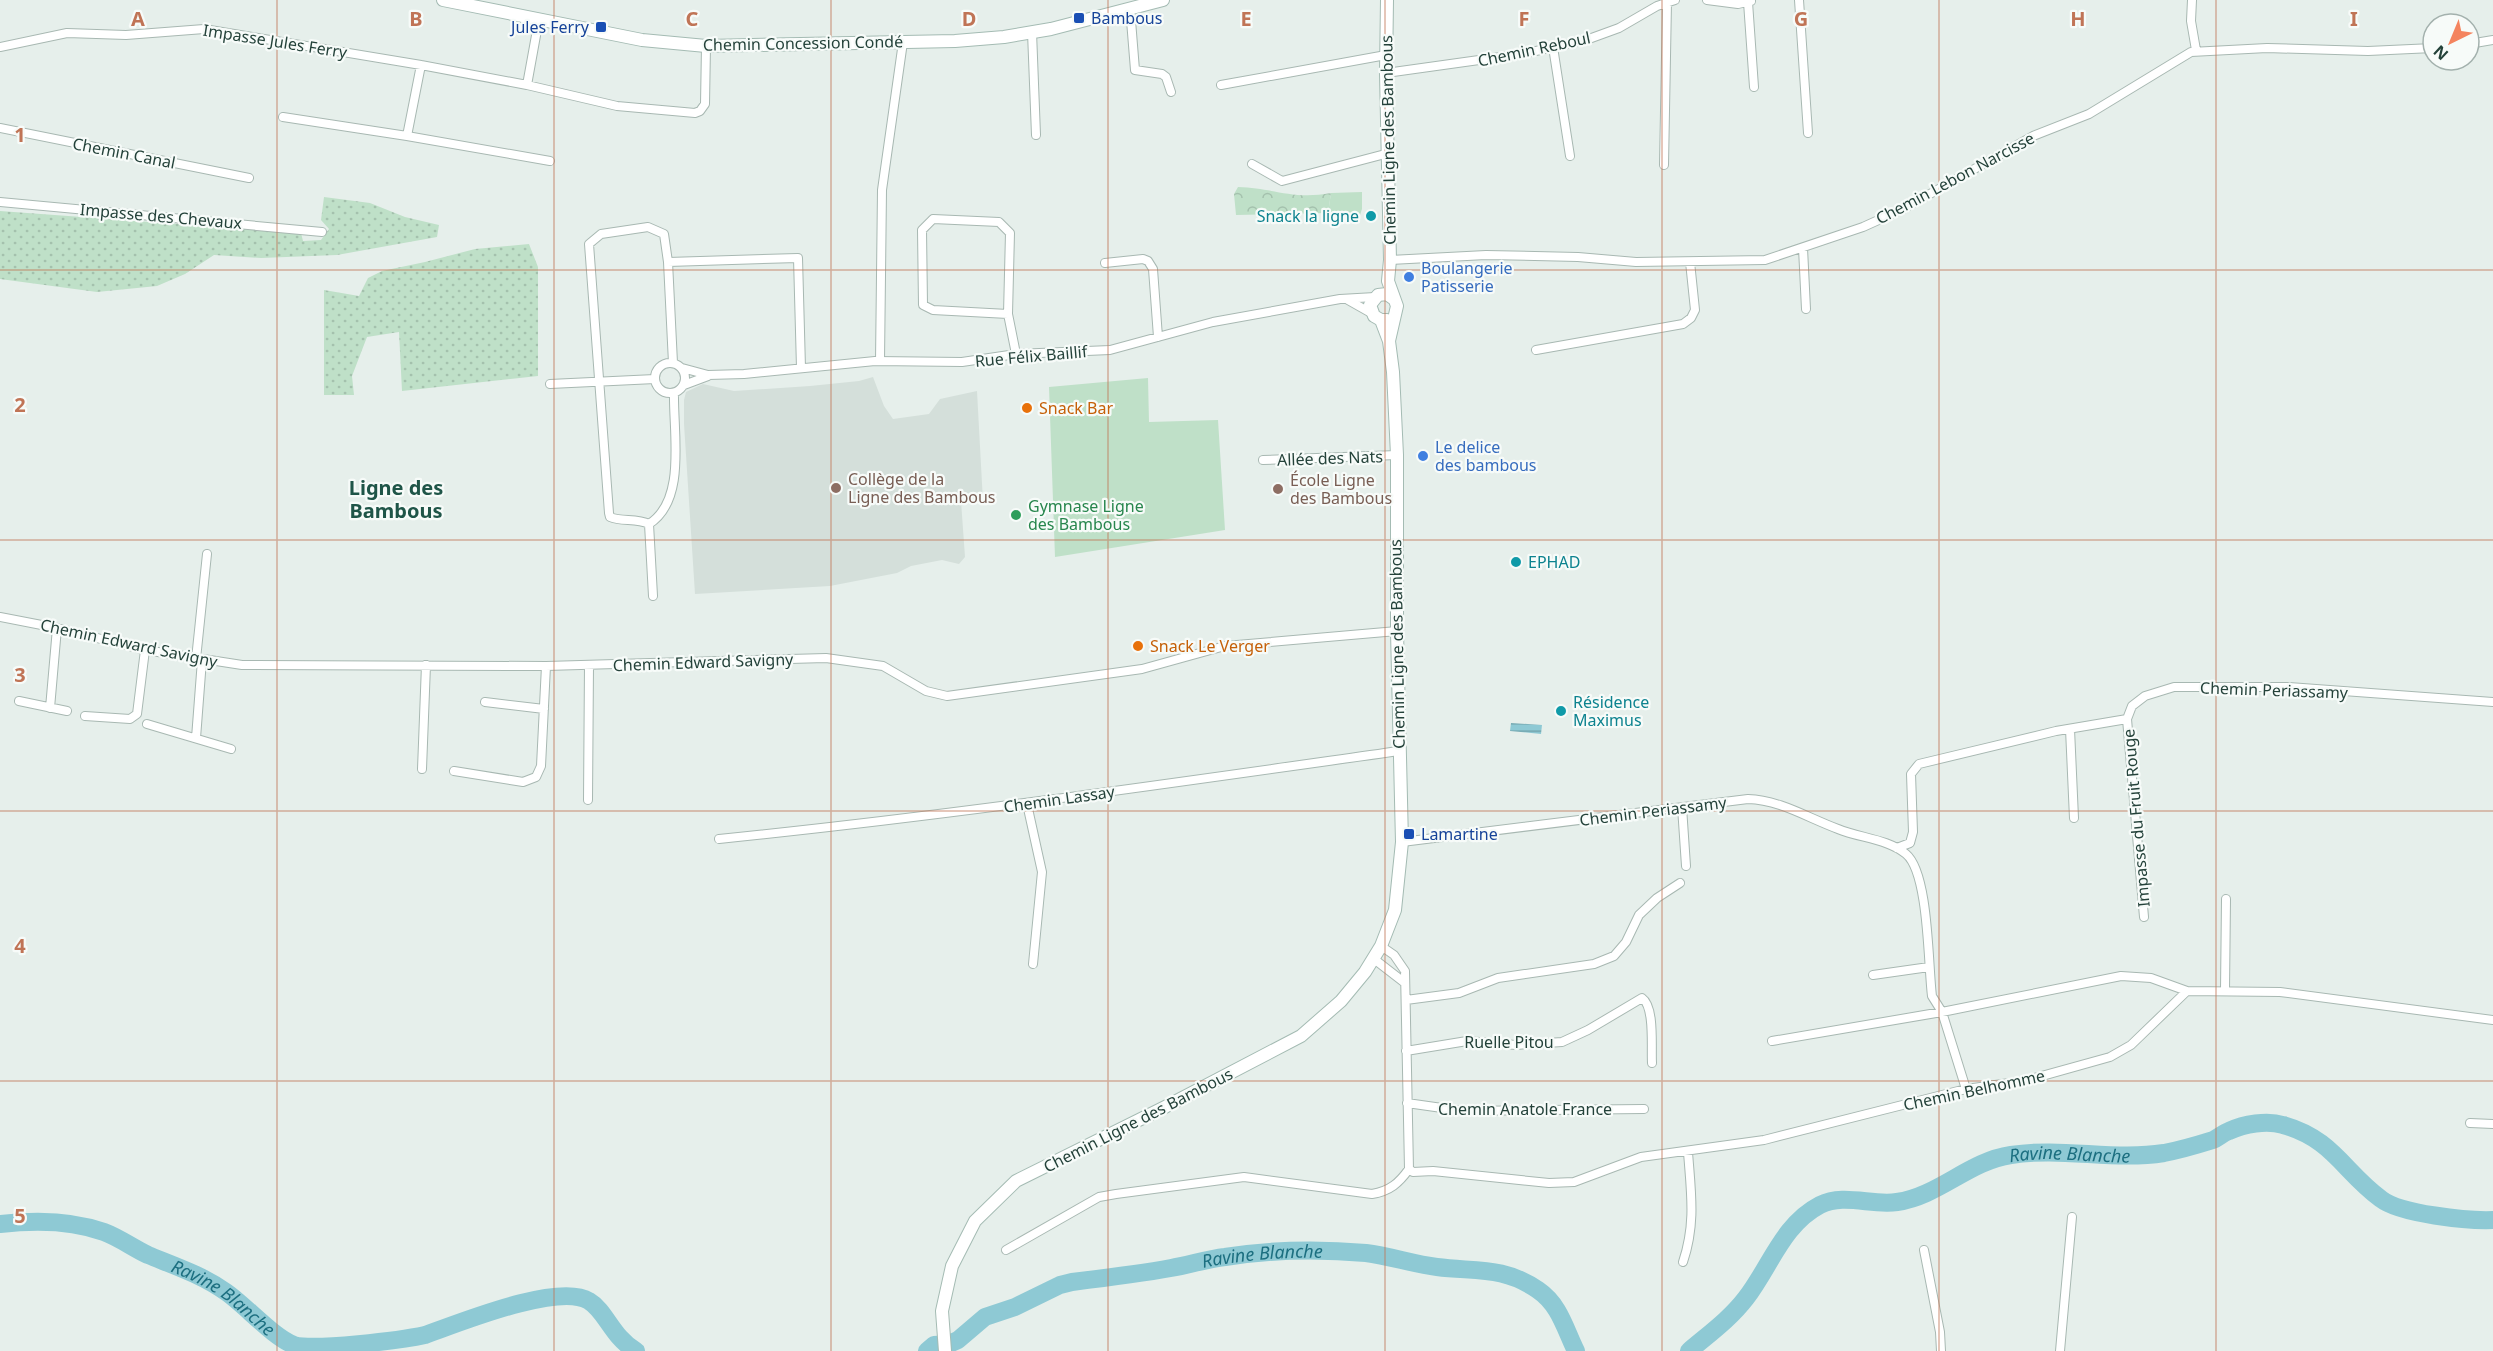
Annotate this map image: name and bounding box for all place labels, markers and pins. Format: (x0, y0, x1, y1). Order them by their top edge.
place label: Bambous (1091, 7, 1162, 29)
marker: Bambous (1072, 11, 1086, 25)
place label: Jules Ferry (509, 16, 590, 38)
marker: Jules Ferry (594, 20, 608, 34)
place label: Snack la ligne (1257, 205, 1359, 227)
marker: Snack la ligne (1364, 209, 1378, 223)
place label: Boulangerie Patisserie (1421, 257, 1513, 297)
marker: Boulangerie Patisserie (1402, 270, 1416, 284)
place label: Snack Bar (1039, 397, 1113, 419)
marker: Snack Bar (1020, 401, 1034, 415)
place label: Le delice des bambous (1435, 436, 1537, 476)
marker: Le delice des bambous (1416, 449, 1430, 463)
place label: Collège de la Ligne des Bambous (848, 468, 996, 508)
place label: École Ligne des Bambous (1290, 469, 1392, 509)
marker: Collège de la Ligne des Bambous (829, 481, 843, 495)
marker: École Ligne des Bambous (1271, 482, 1285, 496)
place label: Gymnase Ligne des Bambous (1028, 495, 1144, 535)
marker: Gymnase Ligne des Bambous (1009, 508, 1023, 522)
place label: EPHAD (1528, 551, 1580, 573)
marker: EPHAD (1509, 555, 1523, 569)
place label: Snack Le Verger (1150, 635, 1270, 657)
marker: Snack Le Verger (1131, 639, 1145, 653)
place label: Résidence Maximus (1573, 691, 1649, 731)
marker: Résidence Maximus (1554, 704, 1568, 718)
place label: Lamartine (1421, 823, 1498, 845)
marker: Lamartine (1402, 827, 1416, 841)

